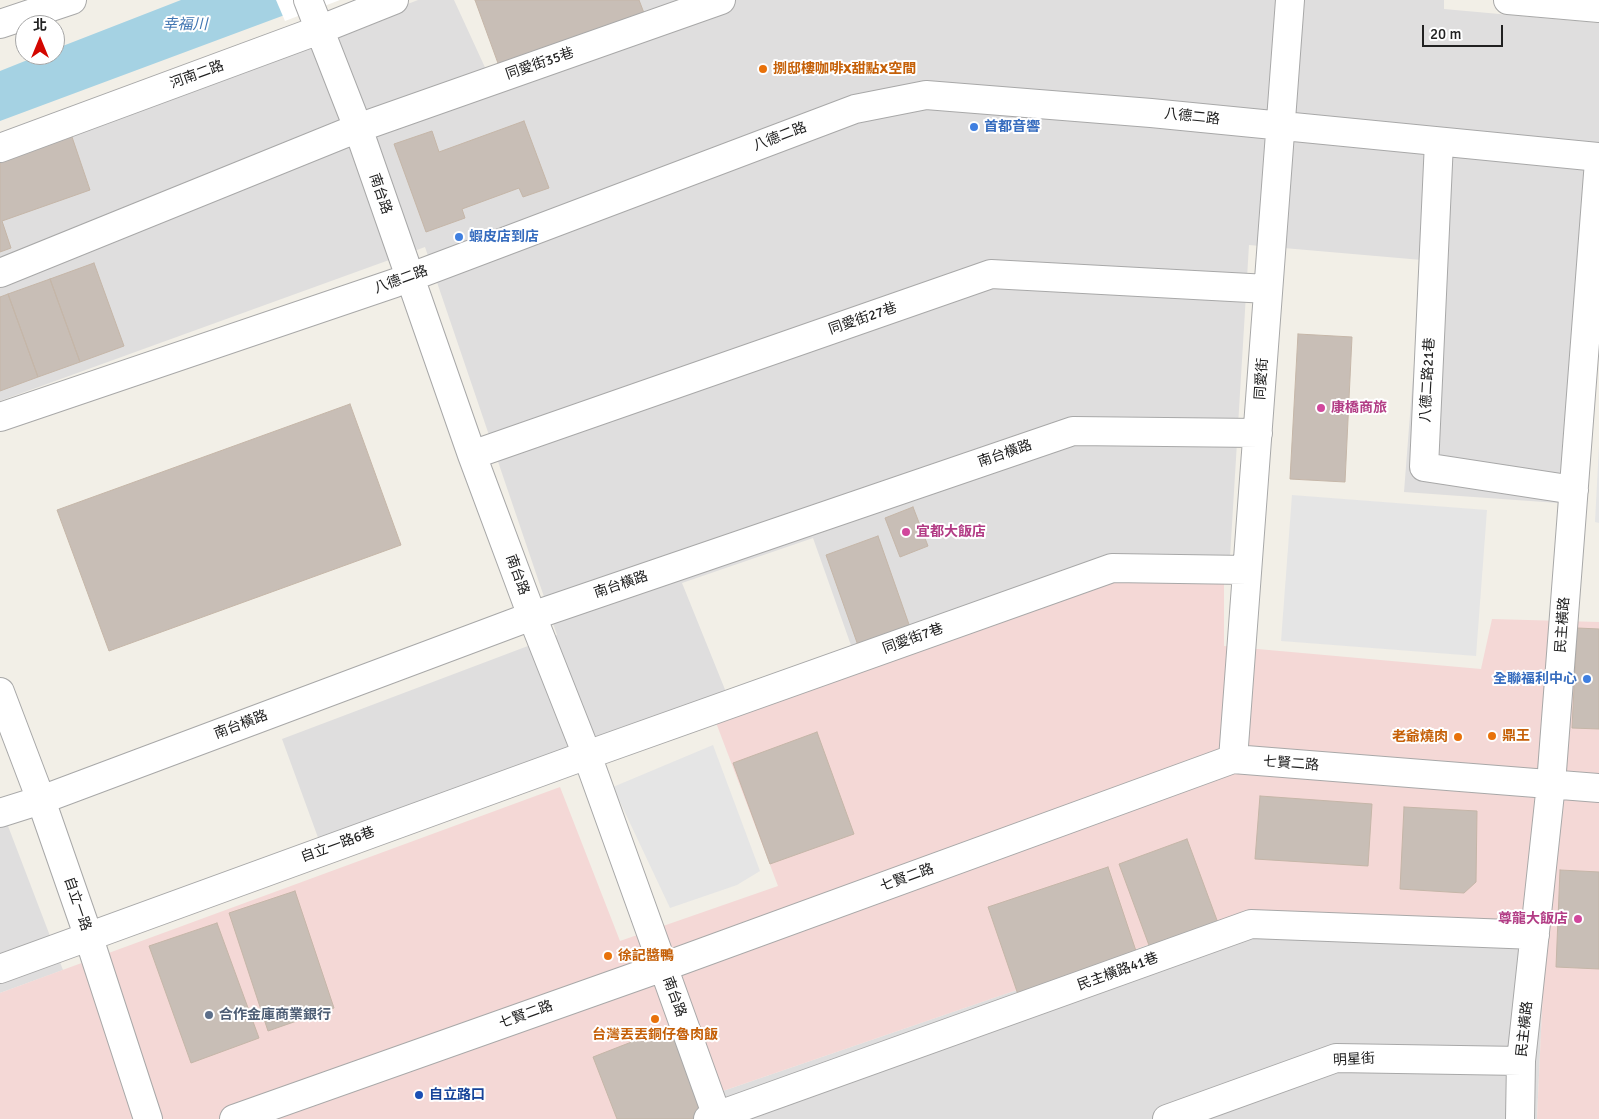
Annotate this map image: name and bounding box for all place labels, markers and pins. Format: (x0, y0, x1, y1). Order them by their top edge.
place label: 捌邸樓咖啡X甜點X空間 (773, 61, 916, 77)
marker: 捌邸樓咖啡X甜點X空間 (757, 63, 769, 75)
place label: 首都音響 (984, 119, 1040, 135)
marker: 首都音響 (968, 121, 980, 133)
place label: 蝦皮店到店 (469, 229, 539, 245)
marker: 蝦皮店到店 (453, 231, 465, 243)
place label: 康橋商旅 (1331, 400, 1387, 416)
marker: 康橋商旅 (1315, 402, 1327, 414)
place label: 宜都大飯店 (916, 524, 986, 540)
marker: 宜都大飯店 (900, 526, 912, 538)
place label: 全聯福利中心 (1493, 671, 1577, 687)
marker: 全聯福利中心 (1581, 673, 1593, 685)
place label: 鼎王 (1502, 728, 1530, 744)
place label: 老爺燒肉 (1392, 729, 1448, 745)
marker: 鼎王 (1486, 730, 1498, 742)
marker: 老爺燒肉 (1452, 731, 1464, 743)
place label: 尊龍大飯店 (1498, 911, 1568, 927)
marker: 尊龍大飯店 (1572, 913, 1584, 925)
place label: 徐記醬鴨 (618, 948, 674, 964)
marker: 徐記醬鴨 (602, 950, 614, 962)
place label: 合作金庫商業銀行 (219, 1007, 331, 1023)
marker: 合作金庫商業銀行 (203, 1009, 215, 1021)
marker: 台灣丟丟銅仔魯肉飯 (649, 1013, 661, 1025)
place label: 台灣丟丟銅仔魯肉飯 (592, 1027, 718, 1043)
place label: 自立路口 (429, 1087, 485, 1103)
marker: 自立路口 (413, 1089, 425, 1101)

